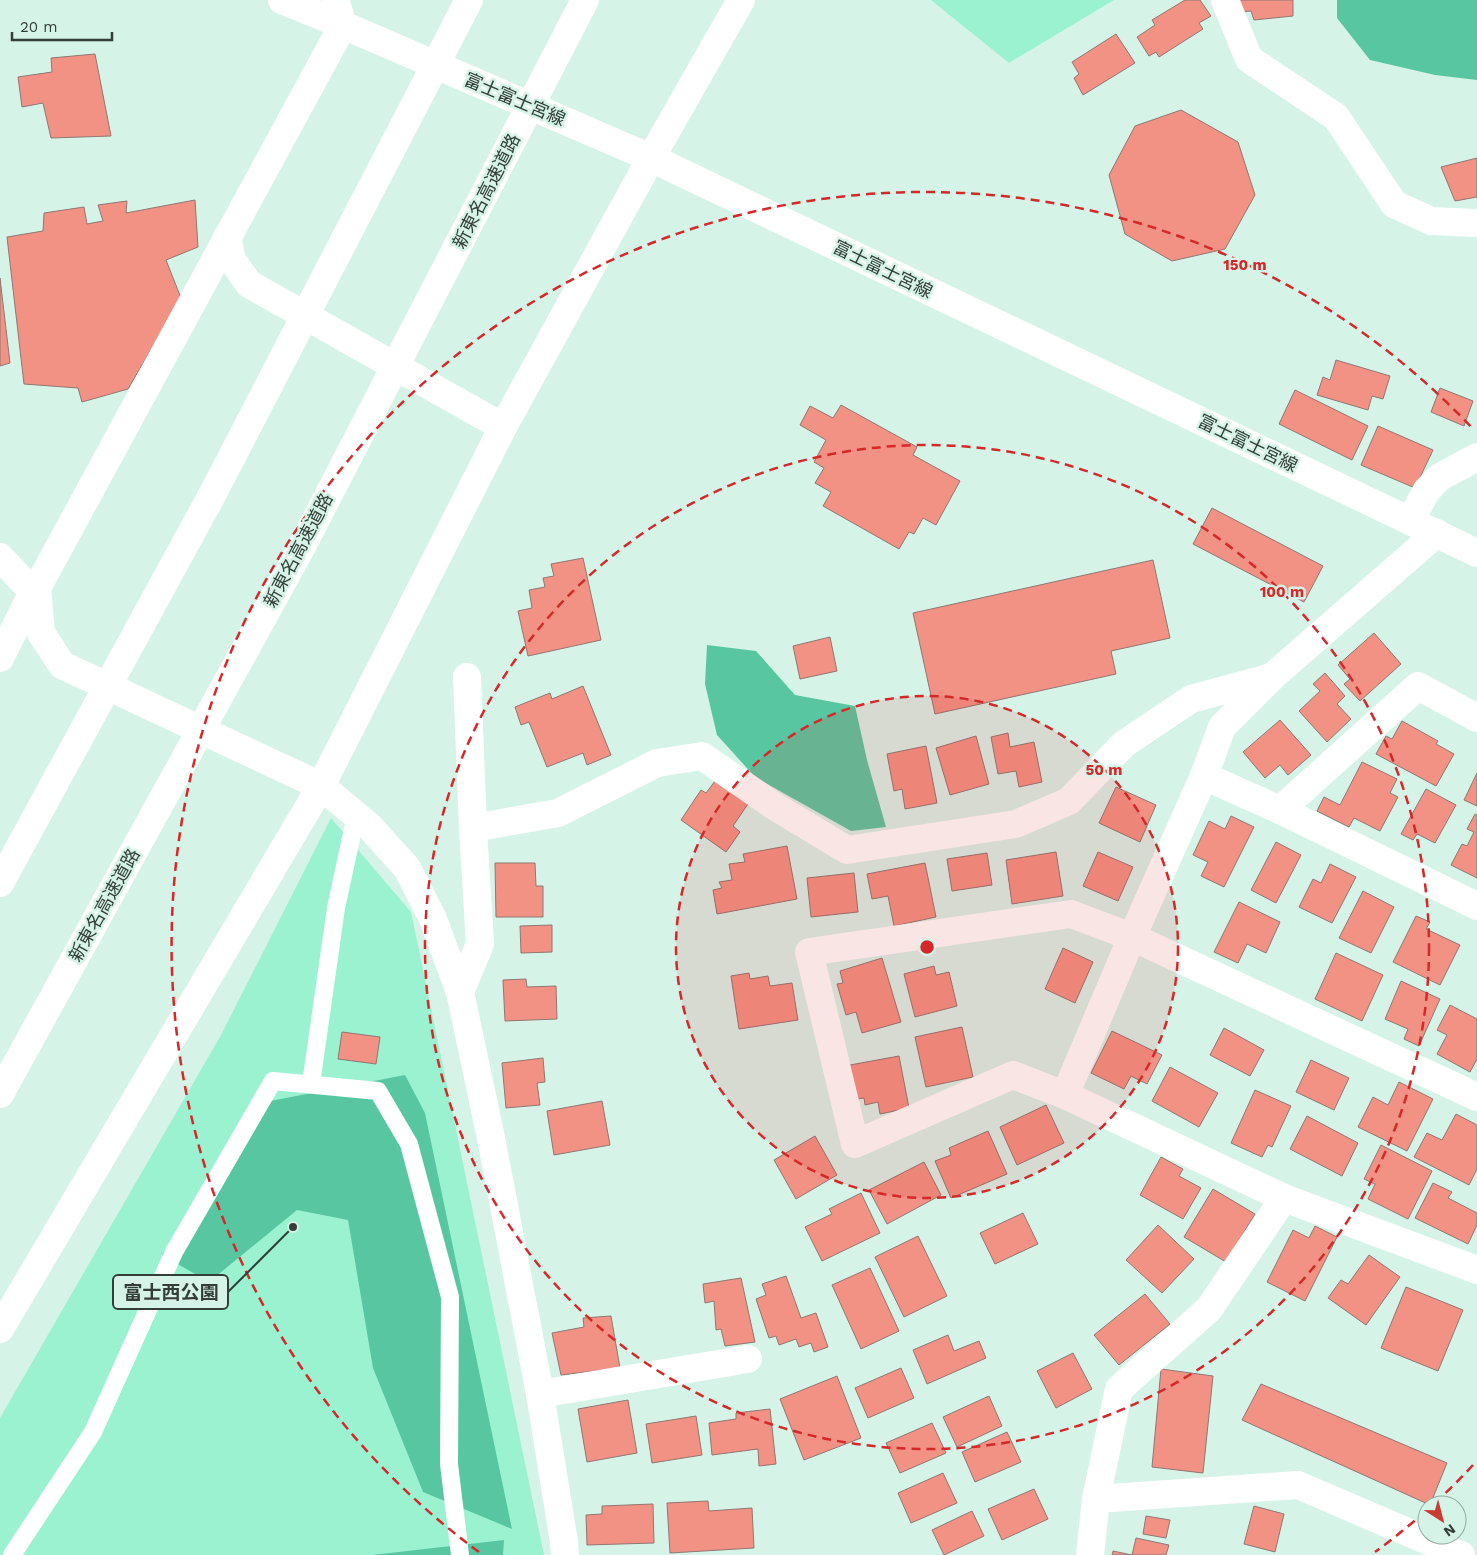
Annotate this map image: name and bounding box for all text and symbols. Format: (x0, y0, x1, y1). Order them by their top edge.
scale bar (12, 10, 112, 42)
text: 20 m (20, 18, 58, 36)
street label: 富士富士宮線 (461, 68, 569, 130)
street label: 新東名高速道路 (448, 130, 524, 252)
street label: 富士富士宮線 (830, 236, 936, 302)
text: 150 m (1223, 256, 1267, 274)
street label: 富士富士宮線 (1195, 410, 1301, 476)
street label: 新東名高速道路 (259, 489, 337, 611)
text: 100 m (1260, 583, 1304, 601)
text: 50 m (1086, 761, 1122, 779)
street label: 新東名高速道路 (64, 845, 144, 965)
centre of rings (918, 938, 936, 956)
callout: 富士西公園 (113, 1275, 228, 1309)
text: 富士西公園 (123, 1281, 219, 1304)
north arrow (1417, 1495, 1467, 1545)
text: N (1441, 1521, 1459, 1540)

